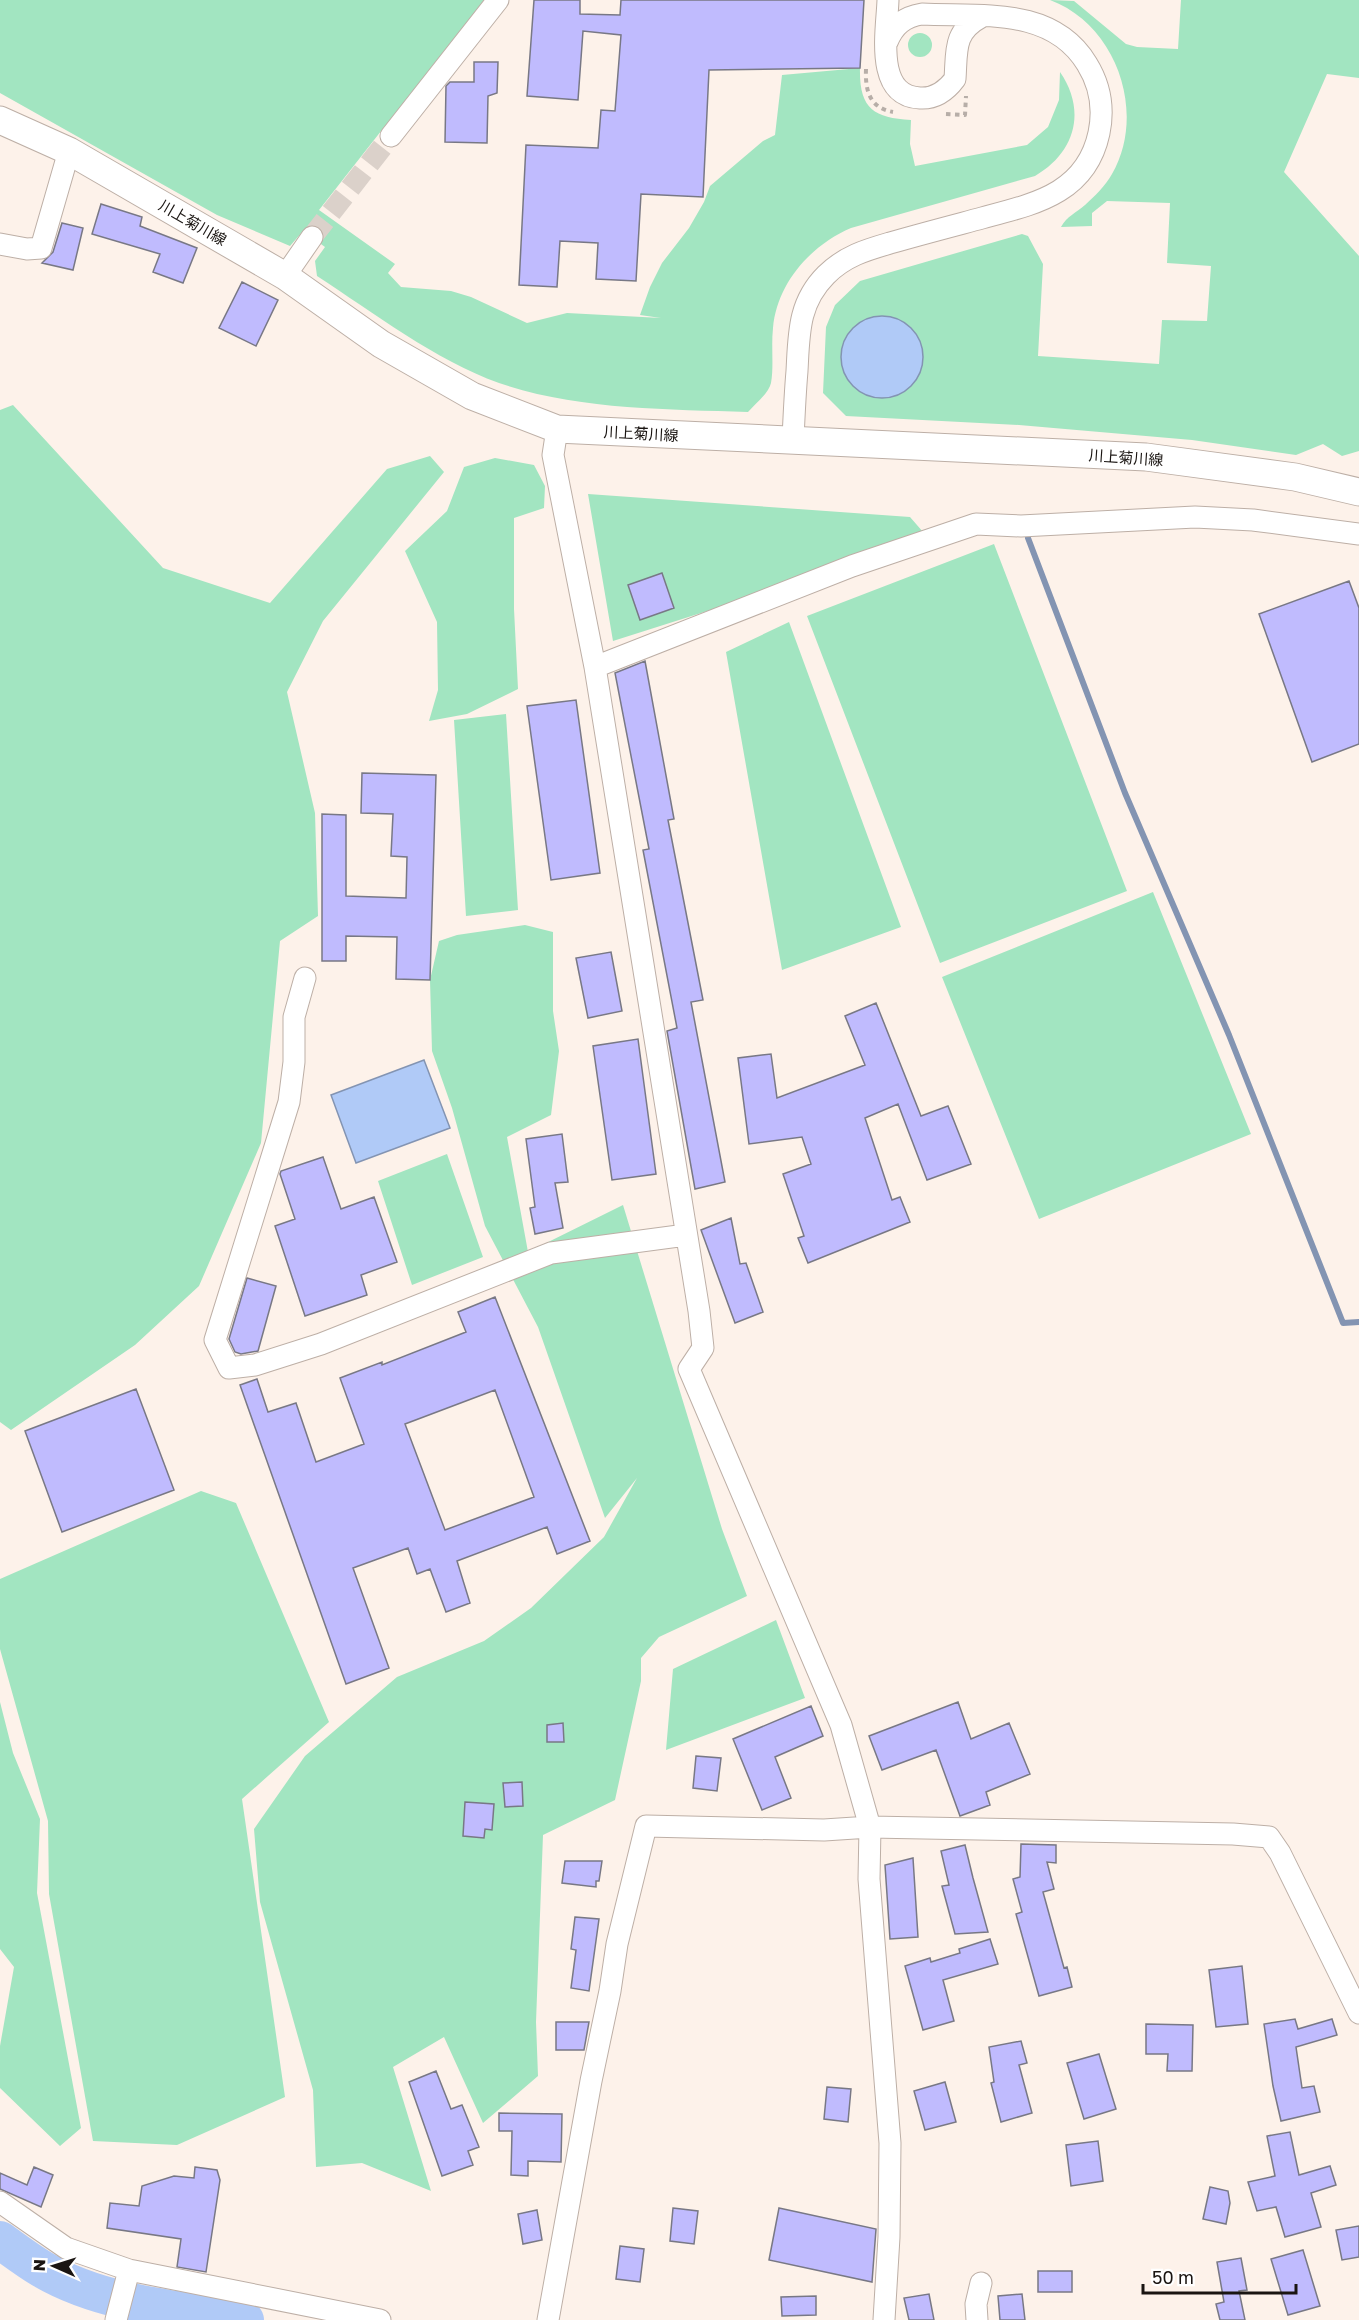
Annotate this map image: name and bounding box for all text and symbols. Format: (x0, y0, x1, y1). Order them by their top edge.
street label: 川上菊川線 (156, 195, 230, 249)
street label: 川上菊川線 (603, 422, 679, 444)
street label: 川上菊川線 (1088, 445, 1164, 469)
north arrow (24, 2236, 84, 2296)
scale bar (1143, 2257, 1296, 2295)
text: N (29, 2259, 49, 2272)
text: 50 m (1152, 2266, 1194, 2288)

